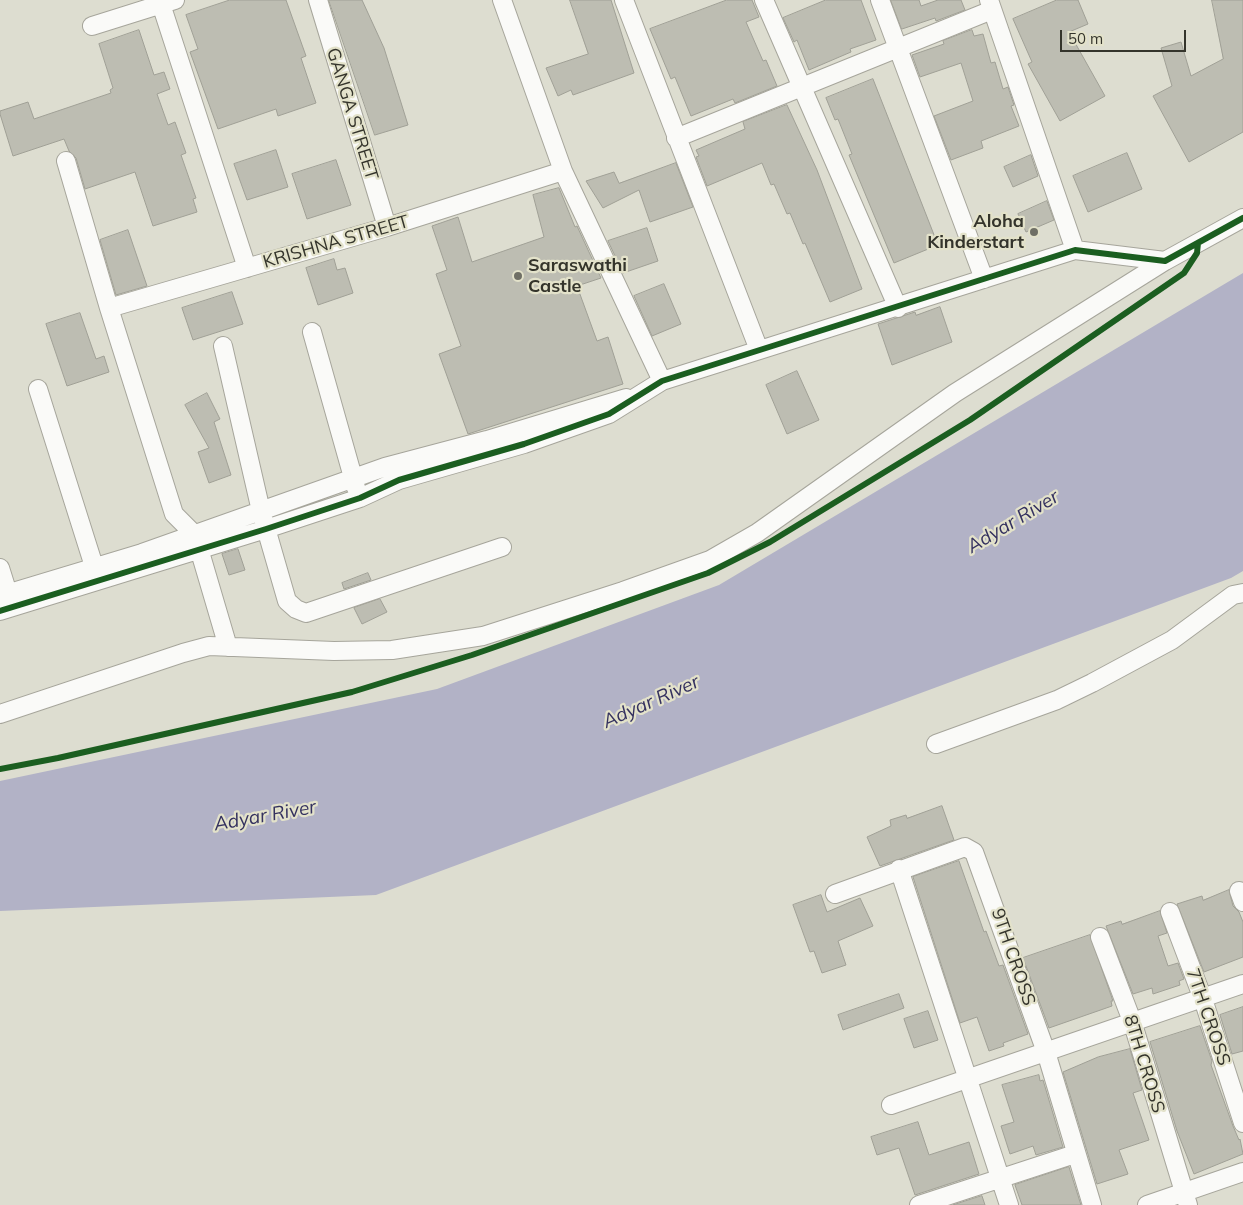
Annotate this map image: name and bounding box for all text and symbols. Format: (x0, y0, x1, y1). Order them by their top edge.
scale bar (1063, 20, 1189, 52)
text: 50 m (1068, 29, 1103, 48)
street label: GANGA STREET (322, 45, 382, 183)
street label: KRISHNA STREET (260, 211, 412, 273)
place label: Aloha Kinderstart (927, 211, 1024, 253)
marker: Aloha Kinderstart (1028, 226, 1040, 238)
place label: Saraswathi Castle (528, 255, 627, 298)
marker: Saraswathi Castle (512, 270, 524, 282)
water label: Adyar River (963, 486, 1063, 558)
water label: Adyar River (599, 671, 703, 733)
water label: Adyar River (212, 796, 318, 836)
street label: 9TH CROSS (986, 906, 1040, 1008)
street label: 7TH CROSS (1181, 966, 1235, 1068)
street label: 8TH CROSS (1119, 1012, 1169, 1116)

